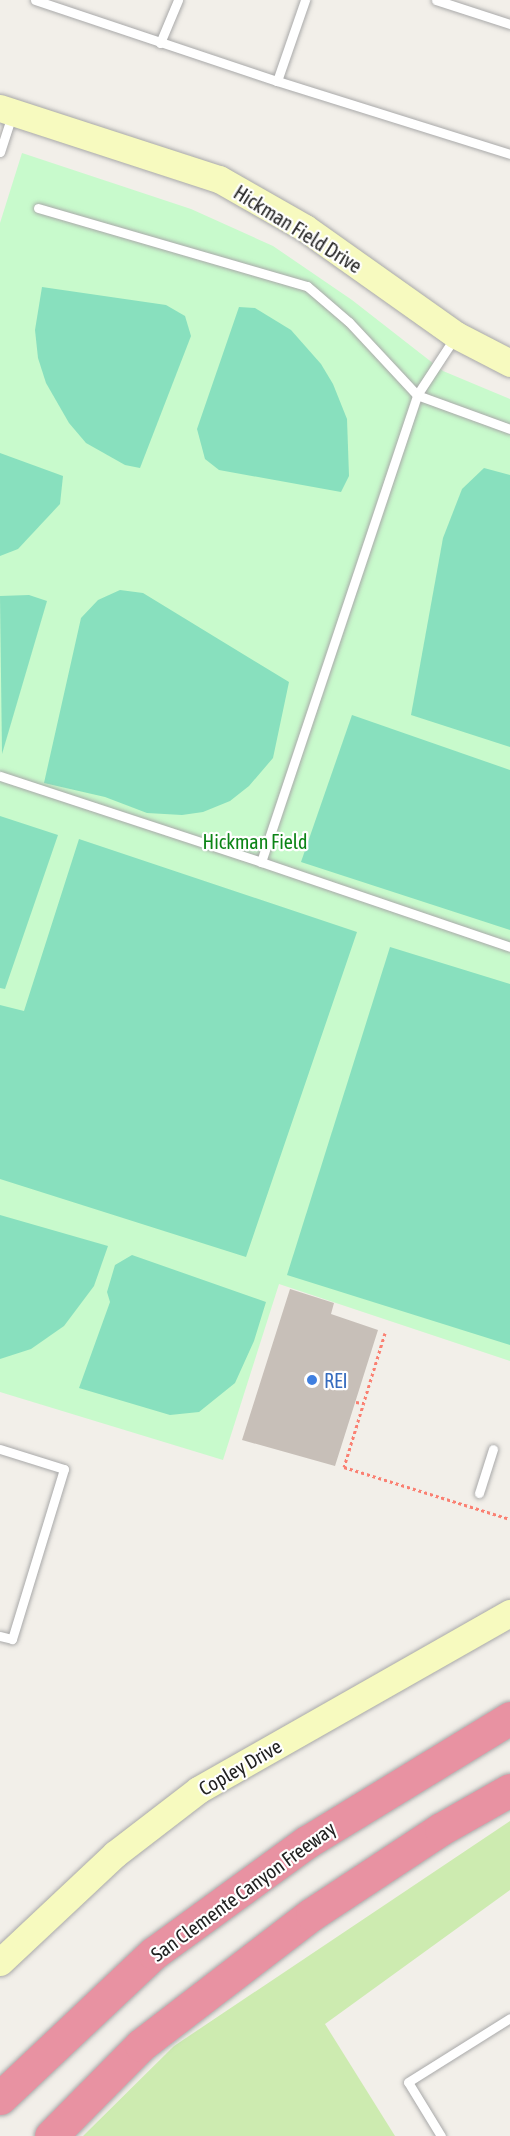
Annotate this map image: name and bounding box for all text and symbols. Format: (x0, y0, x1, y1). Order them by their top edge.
street label: Hickman Field Drive (230, 180, 366, 278)
park label: Hickman Field (203, 829, 307, 853)
place label: REI (324, 1368, 348, 1392)
marker: REI (305, 1373, 319, 1387)
street label: Copley Drive (194, 1734, 286, 1800)
street label: San Clemente Canyon Freeway (146, 1816, 340, 1966)

